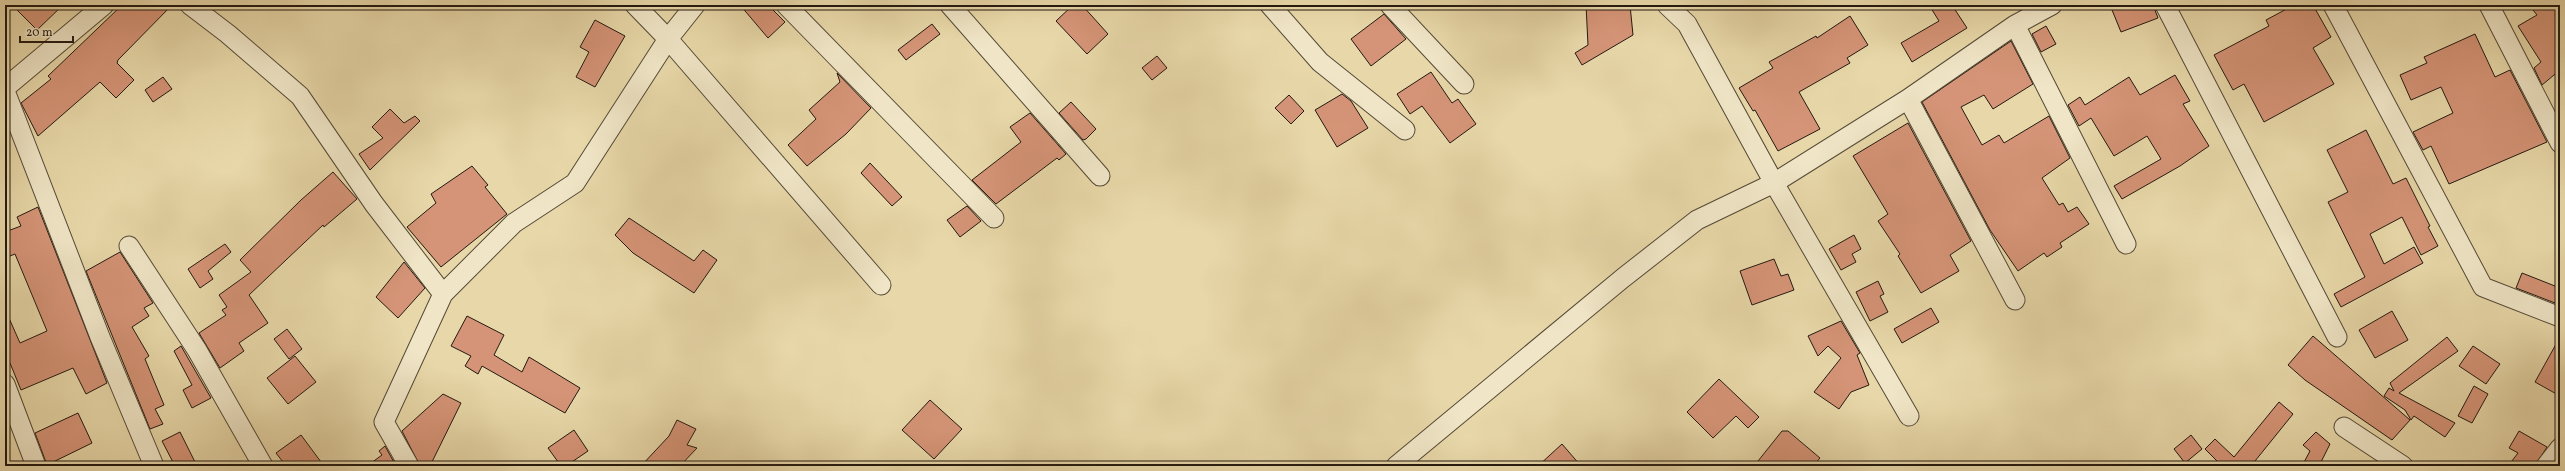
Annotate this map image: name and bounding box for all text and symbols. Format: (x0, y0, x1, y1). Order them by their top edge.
scale bar (20, 18, 73, 44)
text: 20 m (26, 25, 53, 41)

